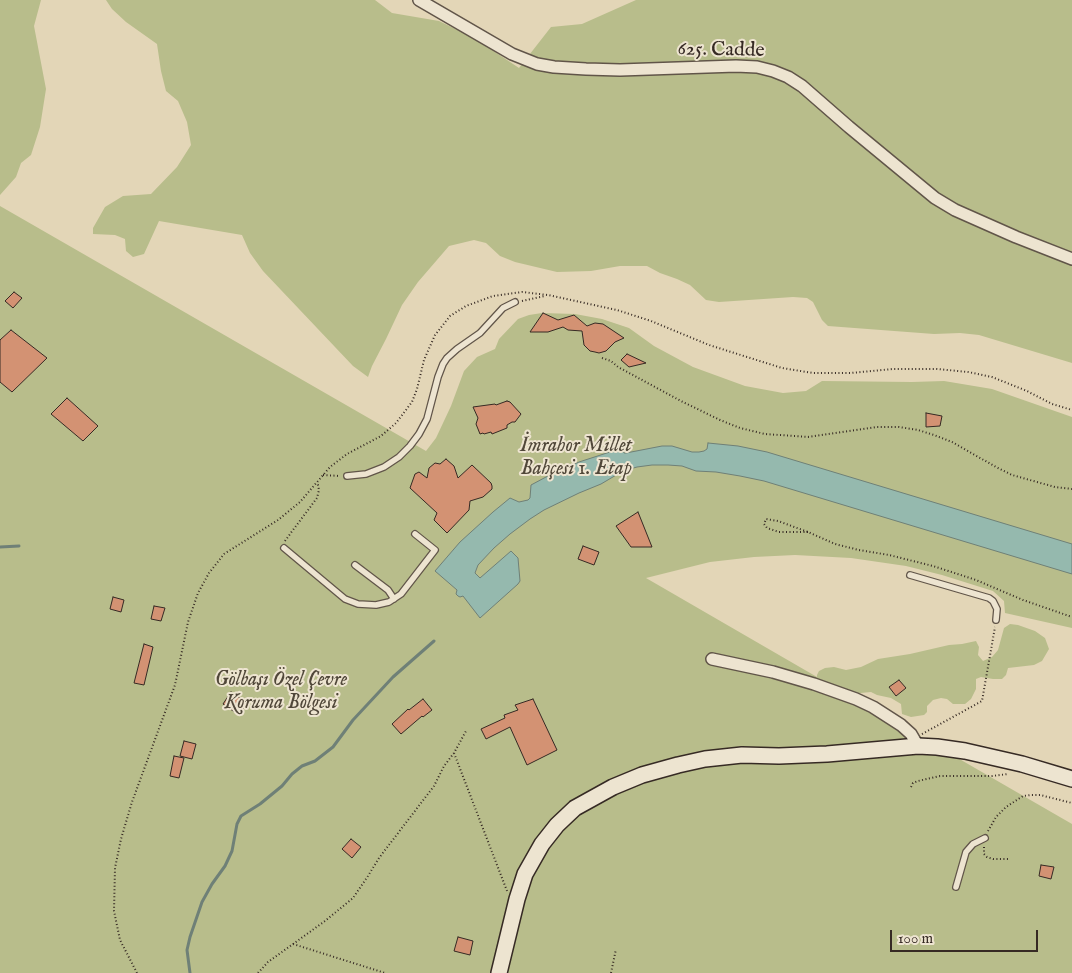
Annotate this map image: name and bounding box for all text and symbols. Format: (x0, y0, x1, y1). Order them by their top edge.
street label: 625. Cadde (677, 38, 765, 64)
park label: İmrahor Millet Bahçesi 1. Etap (520, 435, 632, 482)
park label: Gölbaşı Özel Çevre Koruma Bölgesi (215, 669, 347, 716)
scale bar (892, 920, 1040, 952)
text: 100 m (898, 929, 933, 948)

